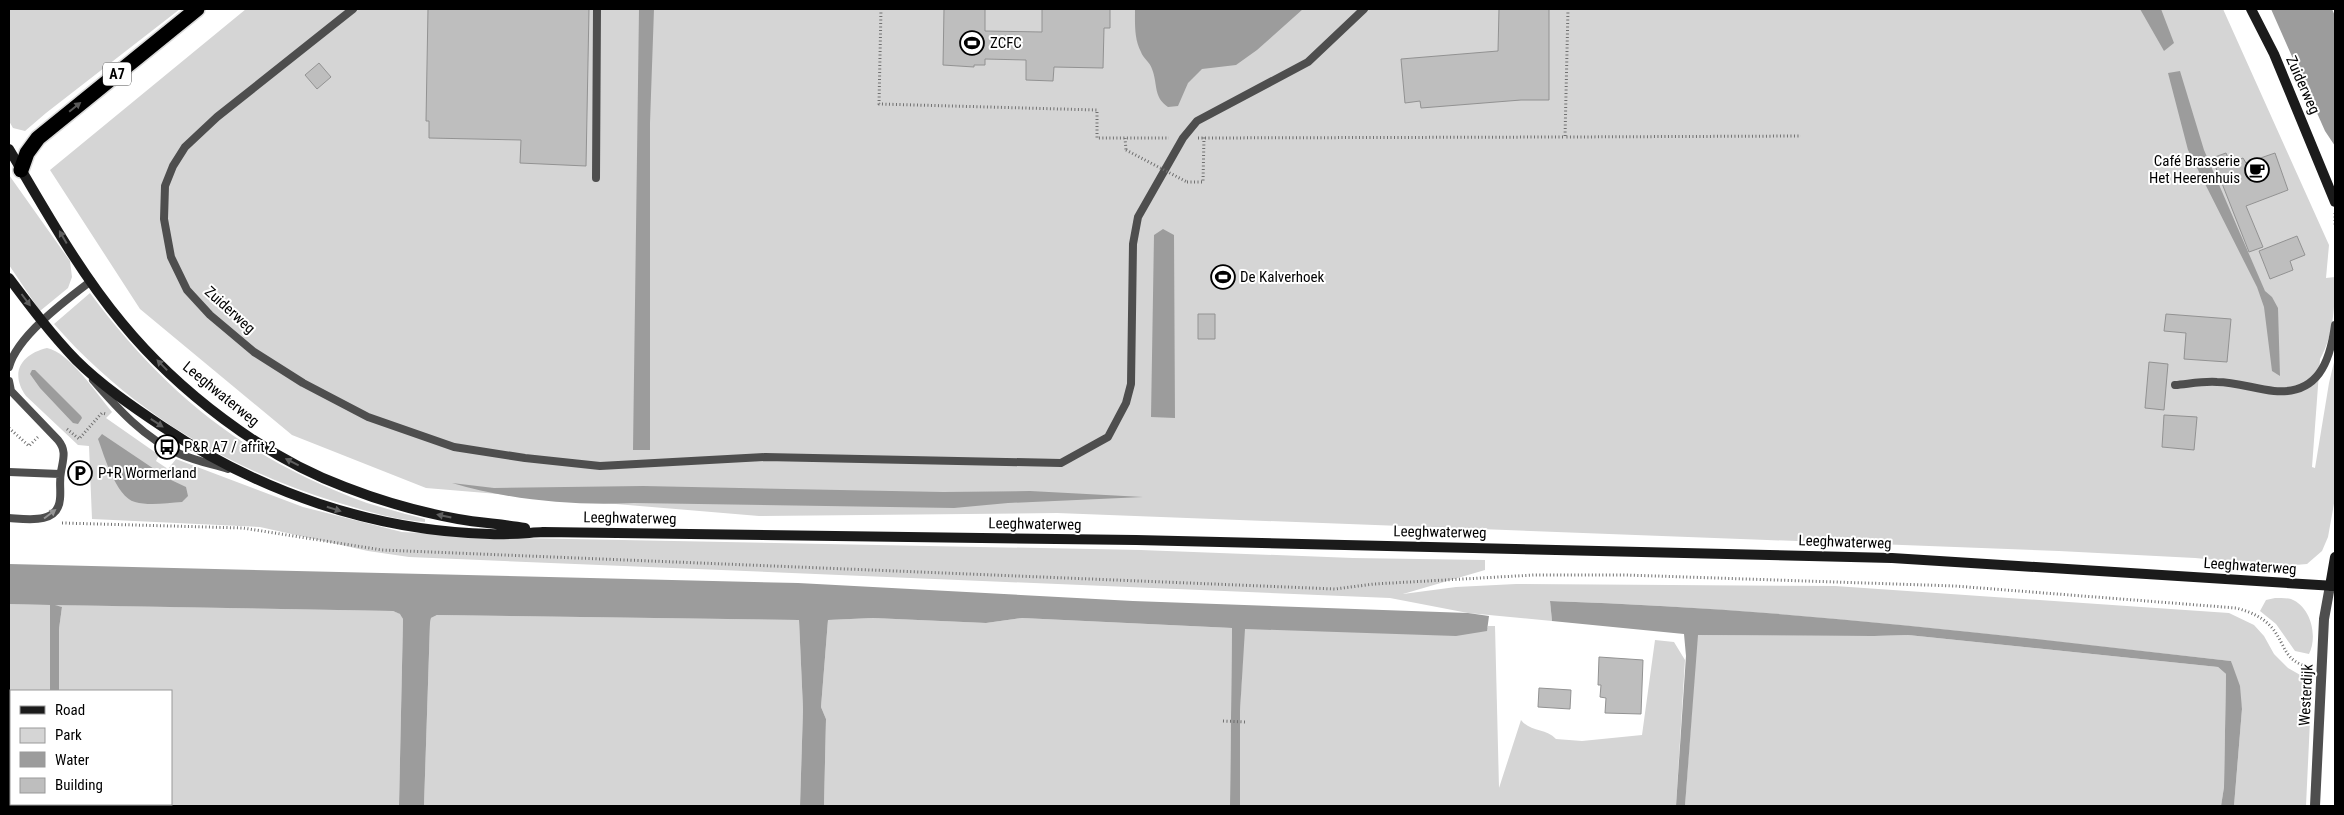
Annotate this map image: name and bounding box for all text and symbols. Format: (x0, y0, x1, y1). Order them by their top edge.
sports icon: ZCFC (959, 30, 985, 56)
place label: ZCFC (990, 34, 1022, 52)
street label: Zuiderweg (2282, 53, 2324, 117)
road number: A7 (103, 62, 131, 86)
one-way arrow (69, 102, 82, 113)
place label: Café Brasserie Het Heerenhuis (2149, 152, 2240, 187)
cafe icon: Café Brasserie Het Heerenhuis (2244, 157, 2270, 183)
one-way arrow (58, 231, 67, 244)
sports icon: De Kalverhoek (1210, 264, 1236, 290)
place label: De Kalverhoek (1240, 268, 1325, 286)
street label: Zuiderweg (201, 283, 259, 337)
one-way arrow (20, 293, 31, 306)
street label: Leeghwaterweg (179, 358, 263, 430)
one-way arrow (157, 359, 169, 371)
one-way arrow (150, 419, 164, 428)
bus stop icon: P&R A7 / afrit 2 (154, 434, 180, 460)
place label: P&R A7 / afrit 2 (184, 438, 276, 456)
one-way arrow (285, 458, 299, 466)
parking icon: P+R Wormerland (67, 460, 93, 486)
place label: P+R Wormerland (98, 464, 197, 482)
one-way arrow (327, 505, 342, 513)
street label: Leeghwaterweg (583, 508, 677, 528)
one-way arrow (43, 509, 57, 519)
one-way arrow (437, 512, 452, 520)
street label: Leeghwaterweg (988, 514, 1082, 534)
street label: Leeghwaterweg (1393, 522, 1487, 542)
street label: Leeghwaterweg (1798, 531, 1892, 553)
street label: Leeghwaterweg (2203, 554, 2297, 578)
street label: Westerdijk (2295, 663, 2317, 726)
legend (10, 690, 172, 805)
text: Road (55, 701, 85, 719)
text: Park (55, 726, 82, 744)
text: Water (55, 751, 90, 769)
text: Building (55, 776, 103, 794)

